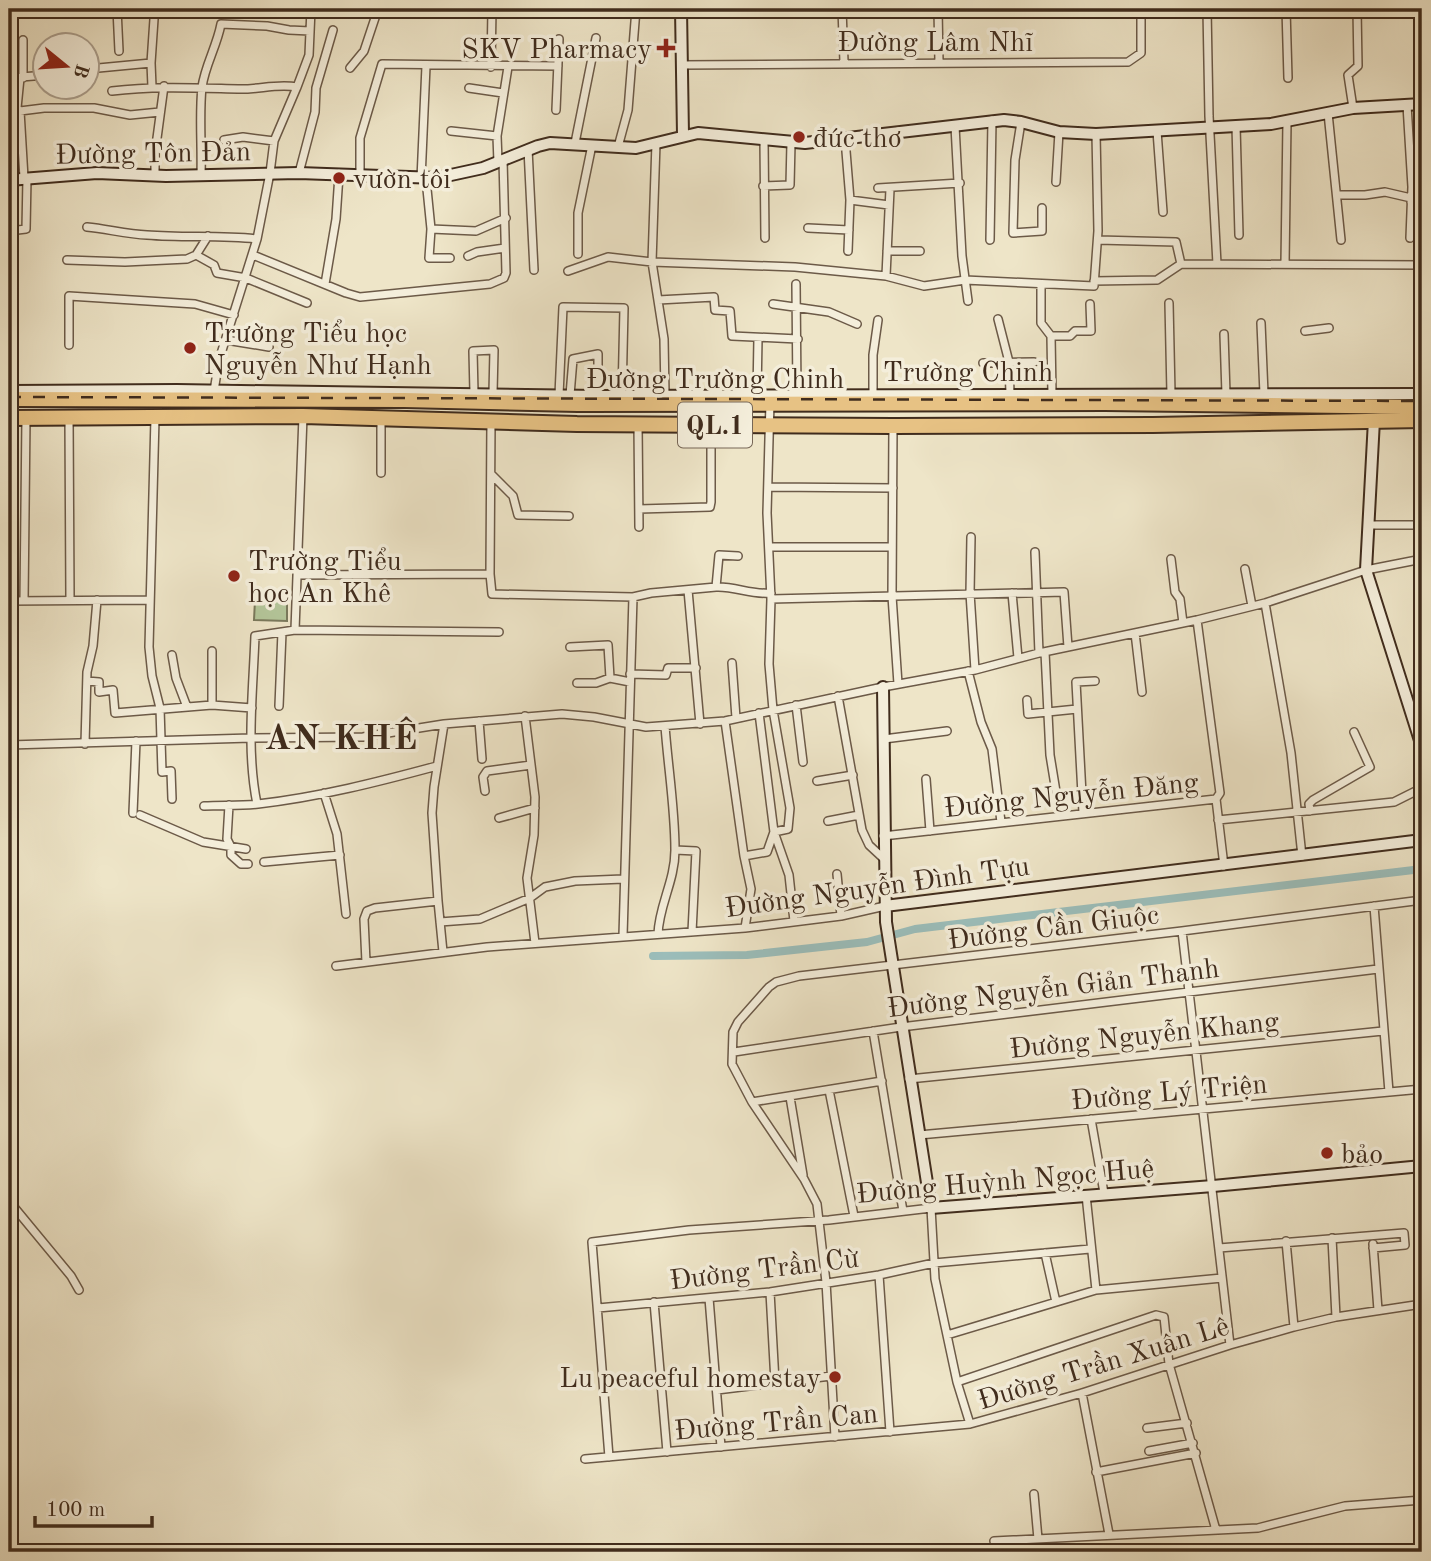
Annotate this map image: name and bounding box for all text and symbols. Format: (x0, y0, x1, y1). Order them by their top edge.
street label: Đường Lâm Nhĩ (837, 30, 1033, 58)
north arrow (32, 32, 102, 102)
place label: SKV Pharmacy (461, 37, 652, 65)
marker: SKV Pharmacy (658, 40, 674, 56)
text: B (69, 61, 91, 80)
place label: đức thơ (813, 126, 902, 154)
marker: đức thơ (791, 129, 807, 145)
street label: Đường Tôn Đản (55, 139, 251, 171)
place label: vườn tôi (353, 167, 451, 195)
marker: vườn tôi (331, 170, 347, 186)
place label: Trường Tiểu học Nguyễn Như Hạnh (204, 319, 432, 381)
marker: Trường Tiểu học Nguyễn Như Hạnh (182, 340, 198, 356)
street label: Trường Chinh (883, 360, 1053, 388)
street label: Đường Trường Chinh (586, 367, 844, 395)
road number: QL.1 (678, 402, 752, 448)
place label: Trường Tiểu học An Khê (248, 547, 402, 609)
marker: Trường Tiểu học An Khê (226, 568, 242, 584)
district label: AN KHÊ (265, 716, 419, 757)
street label: Đường Nguyễn Đăng (942, 768, 1200, 824)
street label: Đường Nguyễn Đình Tựu (723, 852, 1032, 924)
street label: Đường Cần Giuộc (946, 899, 1161, 956)
street label: Đường Nguyễn Giản Thanh (886, 954, 1221, 1024)
street label: Đường Nguyễn Khang (1008, 1007, 1280, 1065)
street label: Đường Lý Triện (1070, 1071, 1269, 1117)
place label: bảo (1341, 1142, 1383, 1170)
marker: bảo (1319, 1145, 1335, 1161)
street label: Đường Huỳnh Ngọc Huệ (855, 1156, 1155, 1210)
street label: Đường Trần Cừ (668, 1242, 862, 1296)
street label: Đường Trần Xuân Lê (974, 1310, 1233, 1416)
place label: Lu peaceful homestay (559, 1366, 821, 1394)
marker: Lu peaceful homestay (827, 1369, 843, 1385)
street label: Đường Trần Can (673, 1398, 879, 1447)
scale bar (35, 1484, 152, 1528)
text: 100 m (46, 1500, 105, 1521)

